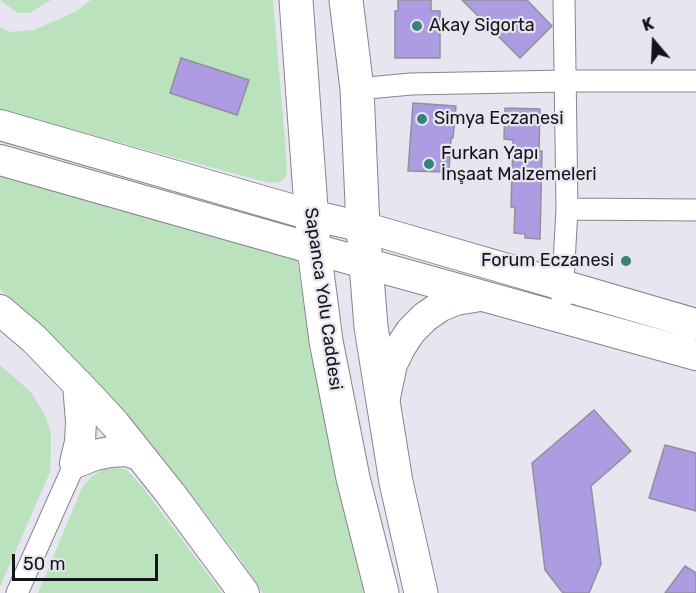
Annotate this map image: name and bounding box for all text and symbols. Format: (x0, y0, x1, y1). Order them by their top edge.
north arrow (624, 12, 684, 72)
text: K (640, 14, 656, 35)
place label: Akay Sigorta (429, 15, 535, 37)
marker: Akay Sigorta (410, 19, 424, 33)
place label: Simya Eczanesi (434, 108, 564, 130)
marker: Simya Eczanesi (415, 112, 429, 126)
place label: Furkan Yapı İnşaat Malzemeleri (441, 143, 597, 186)
marker: Furkan Yapı İnşaat Malzemeleri (422, 157, 436, 171)
street label: Sapanca Yolu Caddesi (299, 206, 347, 392)
place label: Forum Eczanesi (481, 250, 614, 272)
marker: Forum Eczanesi (619, 254, 633, 268)
scale bar (15, 542, 160, 580)
text: 50 m (23, 553, 66, 575)

